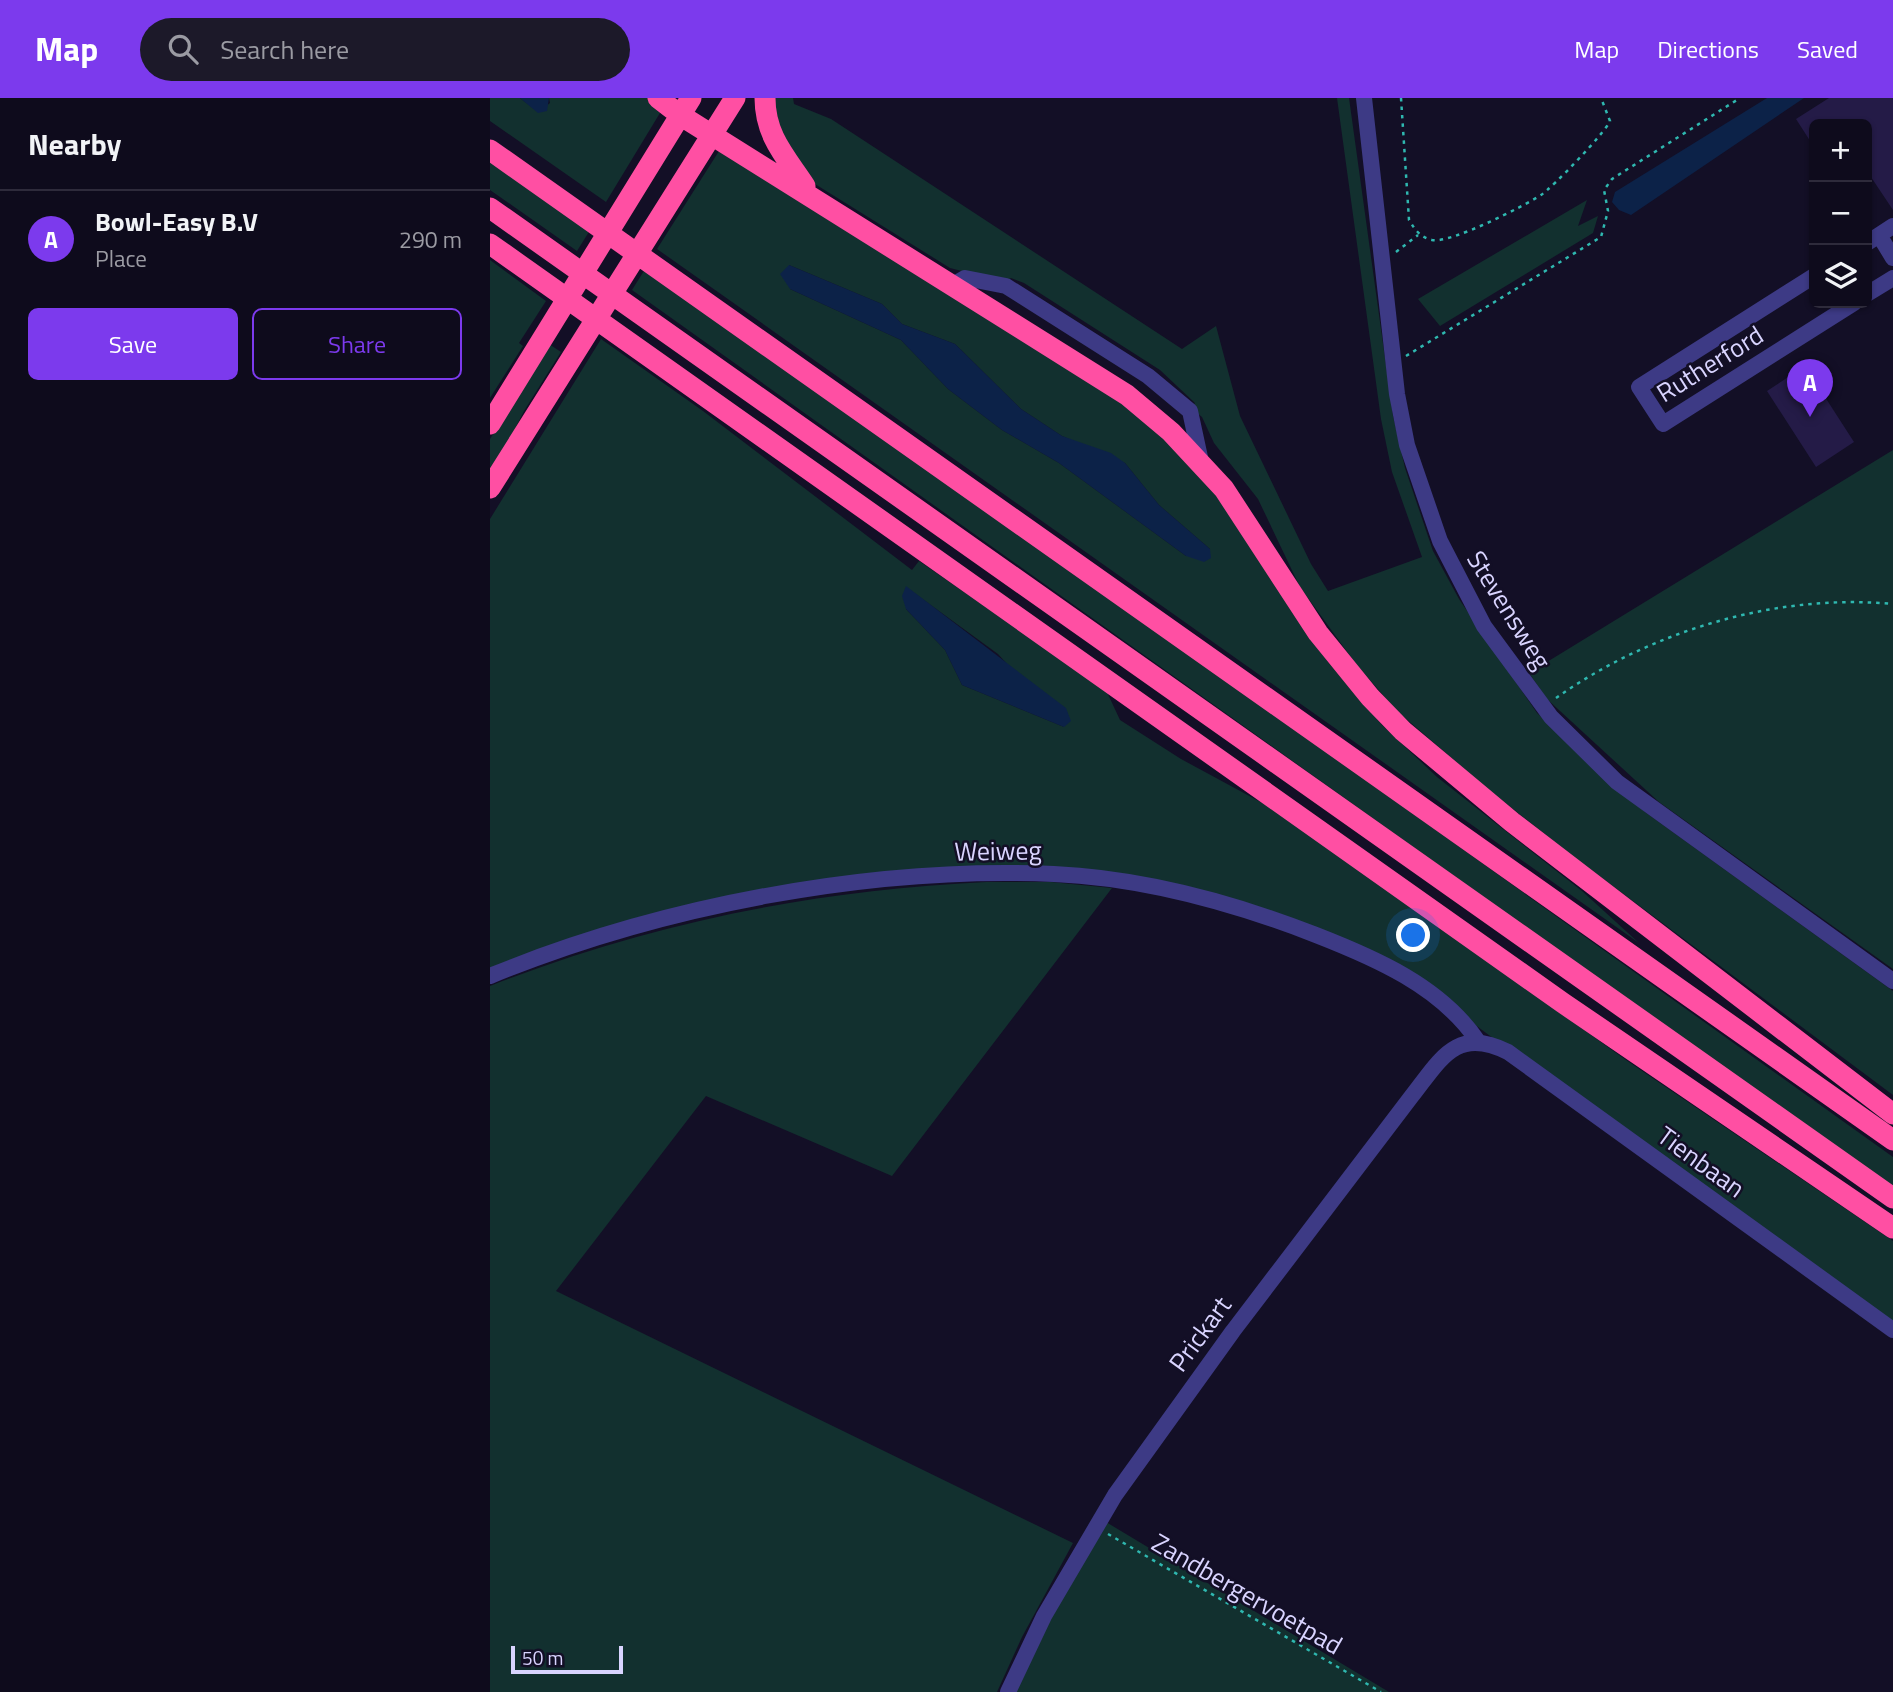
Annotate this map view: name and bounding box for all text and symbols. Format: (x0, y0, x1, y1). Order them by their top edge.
search box (140, 18, 630, 81)
text: Map (35, 24, 98, 74)
icon: search (164, 30, 202, 68)
text: Search here (220, 30, 349, 69)
text: Map (1574, 31, 1619, 67)
text: Directions (1657, 31, 1759, 67)
text: Saved (1797, 31, 1858, 67)
map controls (1809, 119, 1872, 308)
button: + (1809, 119, 1872, 182)
text: Nearby (28, 121, 121, 167)
button: − (1809, 182, 1872, 245)
text: Bowl-Easy B.V (95, 202, 258, 241)
text: A (44, 222, 58, 257)
text: 290 m (399, 222, 462, 257)
text: Place (95, 241, 147, 276)
button: layers (1809, 245, 1872, 308)
button: Save (28, 308, 238, 380)
button: Share (252, 308, 462, 380)
street label: Rutherford (1649, 315, 1771, 412)
pin: A (1787, 359, 1833, 417)
street label: Stevensweg (1458, 543, 1561, 677)
street label: Weiweg (954, 830, 1042, 871)
your location (1396, 918, 1430, 952)
street label: Tienbaan (1649, 1116, 1753, 1207)
street label: Prickart (1159, 1288, 1240, 1380)
street label: Zandbergervoetpad (1145, 1523, 1350, 1664)
scale bar (511, 1643, 623, 1675)
text: 50 m (522, 1643, 563, 1672)

